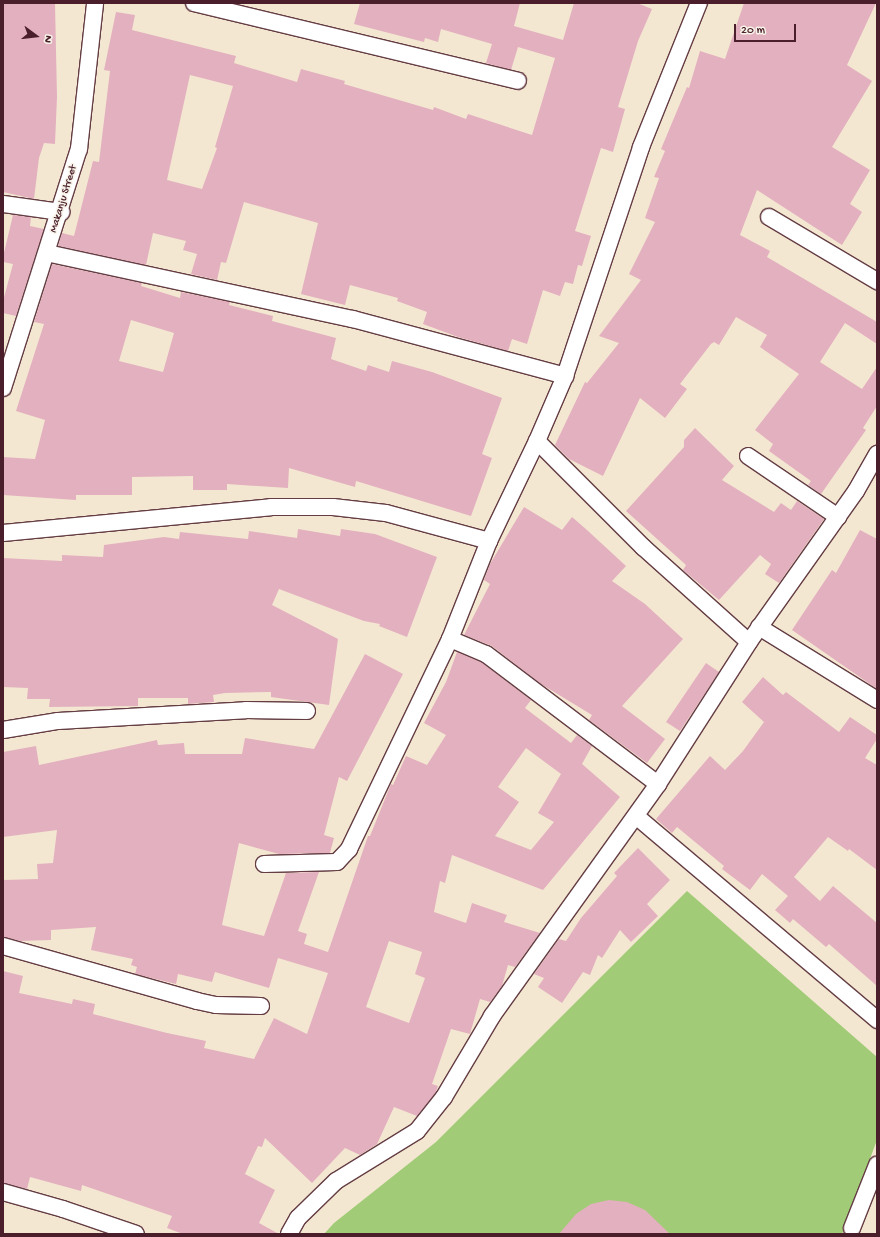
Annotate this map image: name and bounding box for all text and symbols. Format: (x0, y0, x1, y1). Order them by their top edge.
north arrow (16, 16, 56, 56)
scale bar (736, 16, 798, 42)
text: 20 m (741, 24, 765, 38)
text: N (41, 34, 54, 44)
street label: Makanju Street (47, 163, 81, 235)

